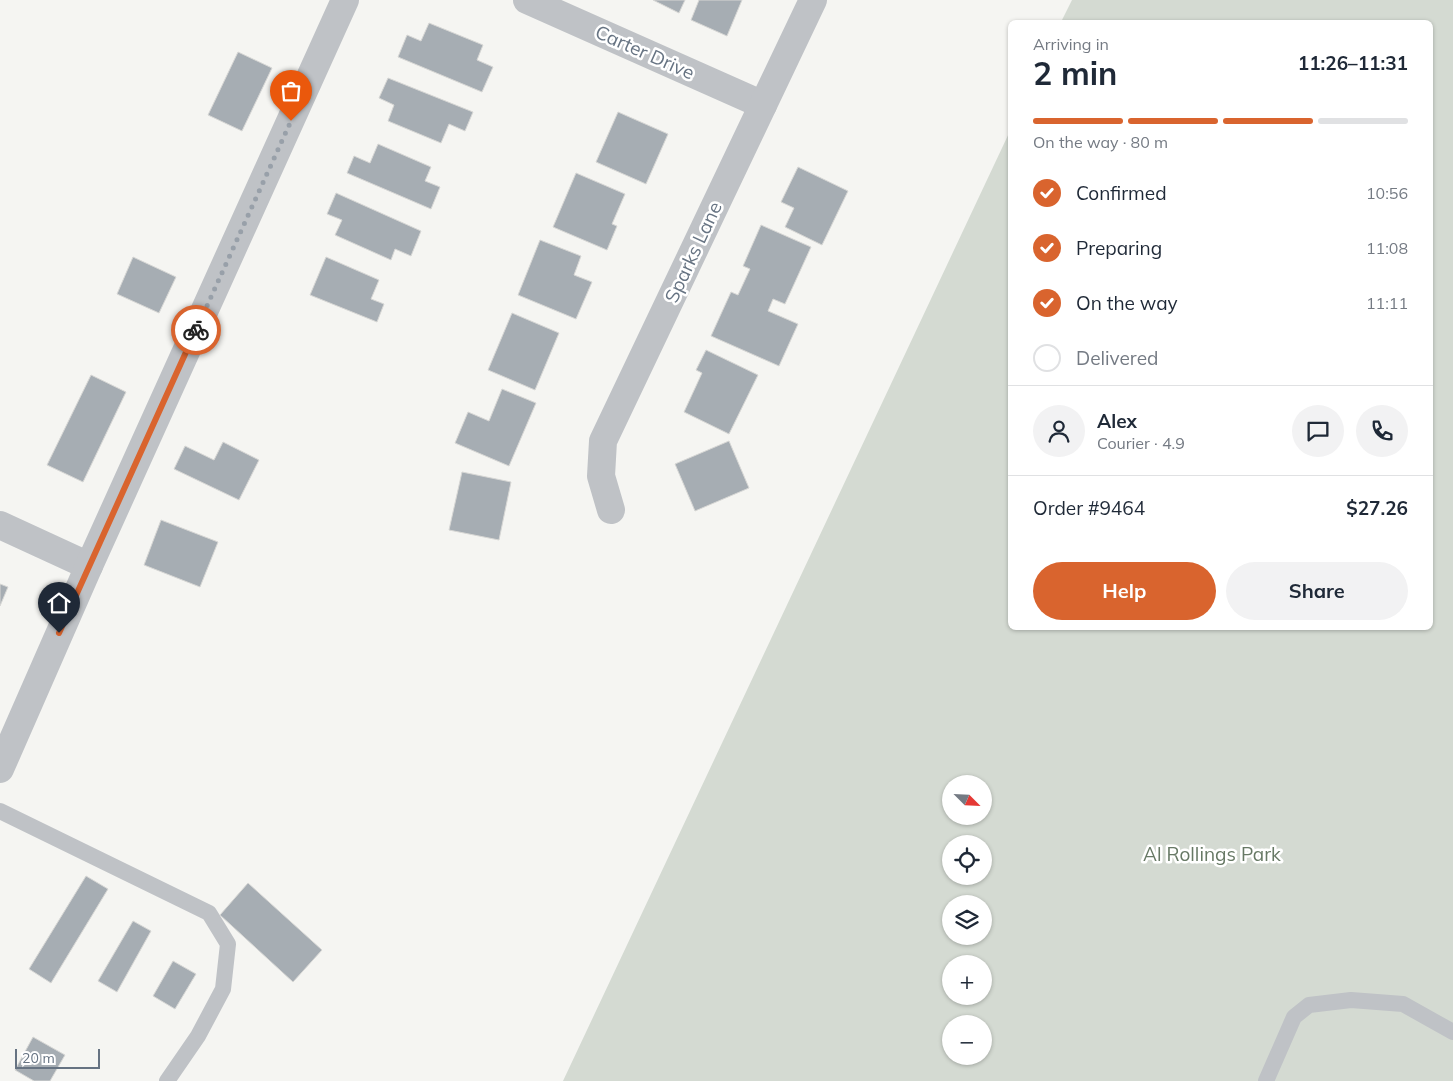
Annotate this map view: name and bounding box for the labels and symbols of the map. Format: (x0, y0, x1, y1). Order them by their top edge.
street label: Carter Drive (592, 19, 698, 85)
pin (270, 70, 312, 121)
street label: Sparks Lane (659, 198, 727, 306)
courier (171, 305, 221, 355)
pin (38, 582, 80, 633)
north arrow (942, 775, 992, 825)
park label: Al Rollings Park (1143, 842, 1281, 866)
scale bar (15, 1046, 100, 1069)

